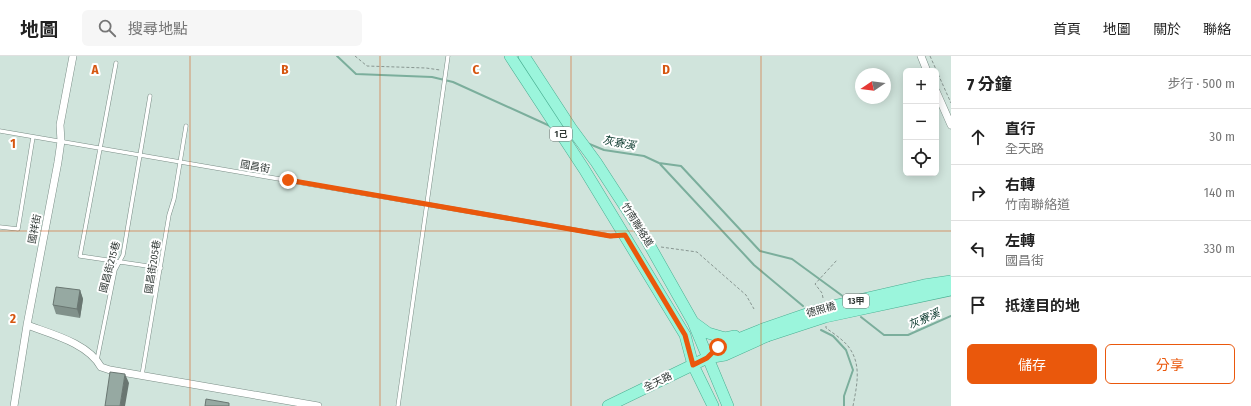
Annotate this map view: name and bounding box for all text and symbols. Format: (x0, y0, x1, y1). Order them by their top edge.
search box (82, 10, 362, 46)
icon: search (96, 17, 118, 39)
text: 地圖 (20, 18, 58, 41)
text: 搜尋地點 (128, 20, 188, 38)
text: 首頁 (1053, 21, 1081, 38)
text: 地圖 (1103, 21, 1131, 38)
text: 關於 (1153, 21, 1181, 38)
text: 聯絡 (1203, 21, 1231, 38)
text: A (90, 62, 99, 77)
text: B (281, 62, 289, 77)
text: C (473, 62, 480, 77)
text: D (662, 62, 670, 77)
north arrow (855, 68, 891, 104)
map controls (903, 68, 939, 176)
button: + (903, 68, 939, 104)
text: 7 分鐘 (967, 74, 1012, 95)
text: 步行 · 500 m (1168, 76, 1235, 91)
button: − (903, 104, 939, 140)
text: 直行 (1005, 120, 1035, 138)
icon: ahead (967, 126, 989, 148)
road number: 1己 (550, 127, 572, 141)
text: 30 m (1209, 129, 1235, 144)
water label: 灰寮溪 (602, 133, 638, 153)
text: 1 (10, 136, 16, 151)
button: locate (903, 140, 939, 176)
text: 全天路 (1005, 141, 1044, 156)
street label: 國昌街 (239, 158, 271, 176)
route end (279, 171, 297, 189)
text: 右轉 (1005, 176, 1035, 194)
icon: right (967, 182, 989, 204)
text: 140 m (1204, 185, 1235, 200)
text: 竹南聯絡道 (1005, 197, 1070, 212)
street label: 竹南聯絡道 (619, 201, 655, 249)
street label: 國祥街 (26, 213, 44, 245)
text: 左轉 (1005, 232, 1035, 250)
icon: left (967, 238, 989, 260)
street label: 國昌街205巷 (143, 239, 163, 295)
street label: 國昌街215巷 (97, 240, 123, 294)
text: 330 m (1203, 241, 1235, 256)
text: 國昌街 (1005, 253, 1044, 268)
road number: 13甲 (843, 294, 869, 308)
icon: arrive (967, 294, 989, 316)
text: 抵達目的地 (1005, 297, 1080, 315)
street label: 德照橋 (805, 300, 837, 320)
water label: 灰寮溪 (906, 306, 944, 332)
text: 2 (9, 311, 16, 326)
route start (709, 338, 727, 356)
button: 儲存 (967, 344, 1097, 384)
button: 分享 (1105, 344, 1235, 384)
street label: 全天路 (642, 370, 674, 394)

